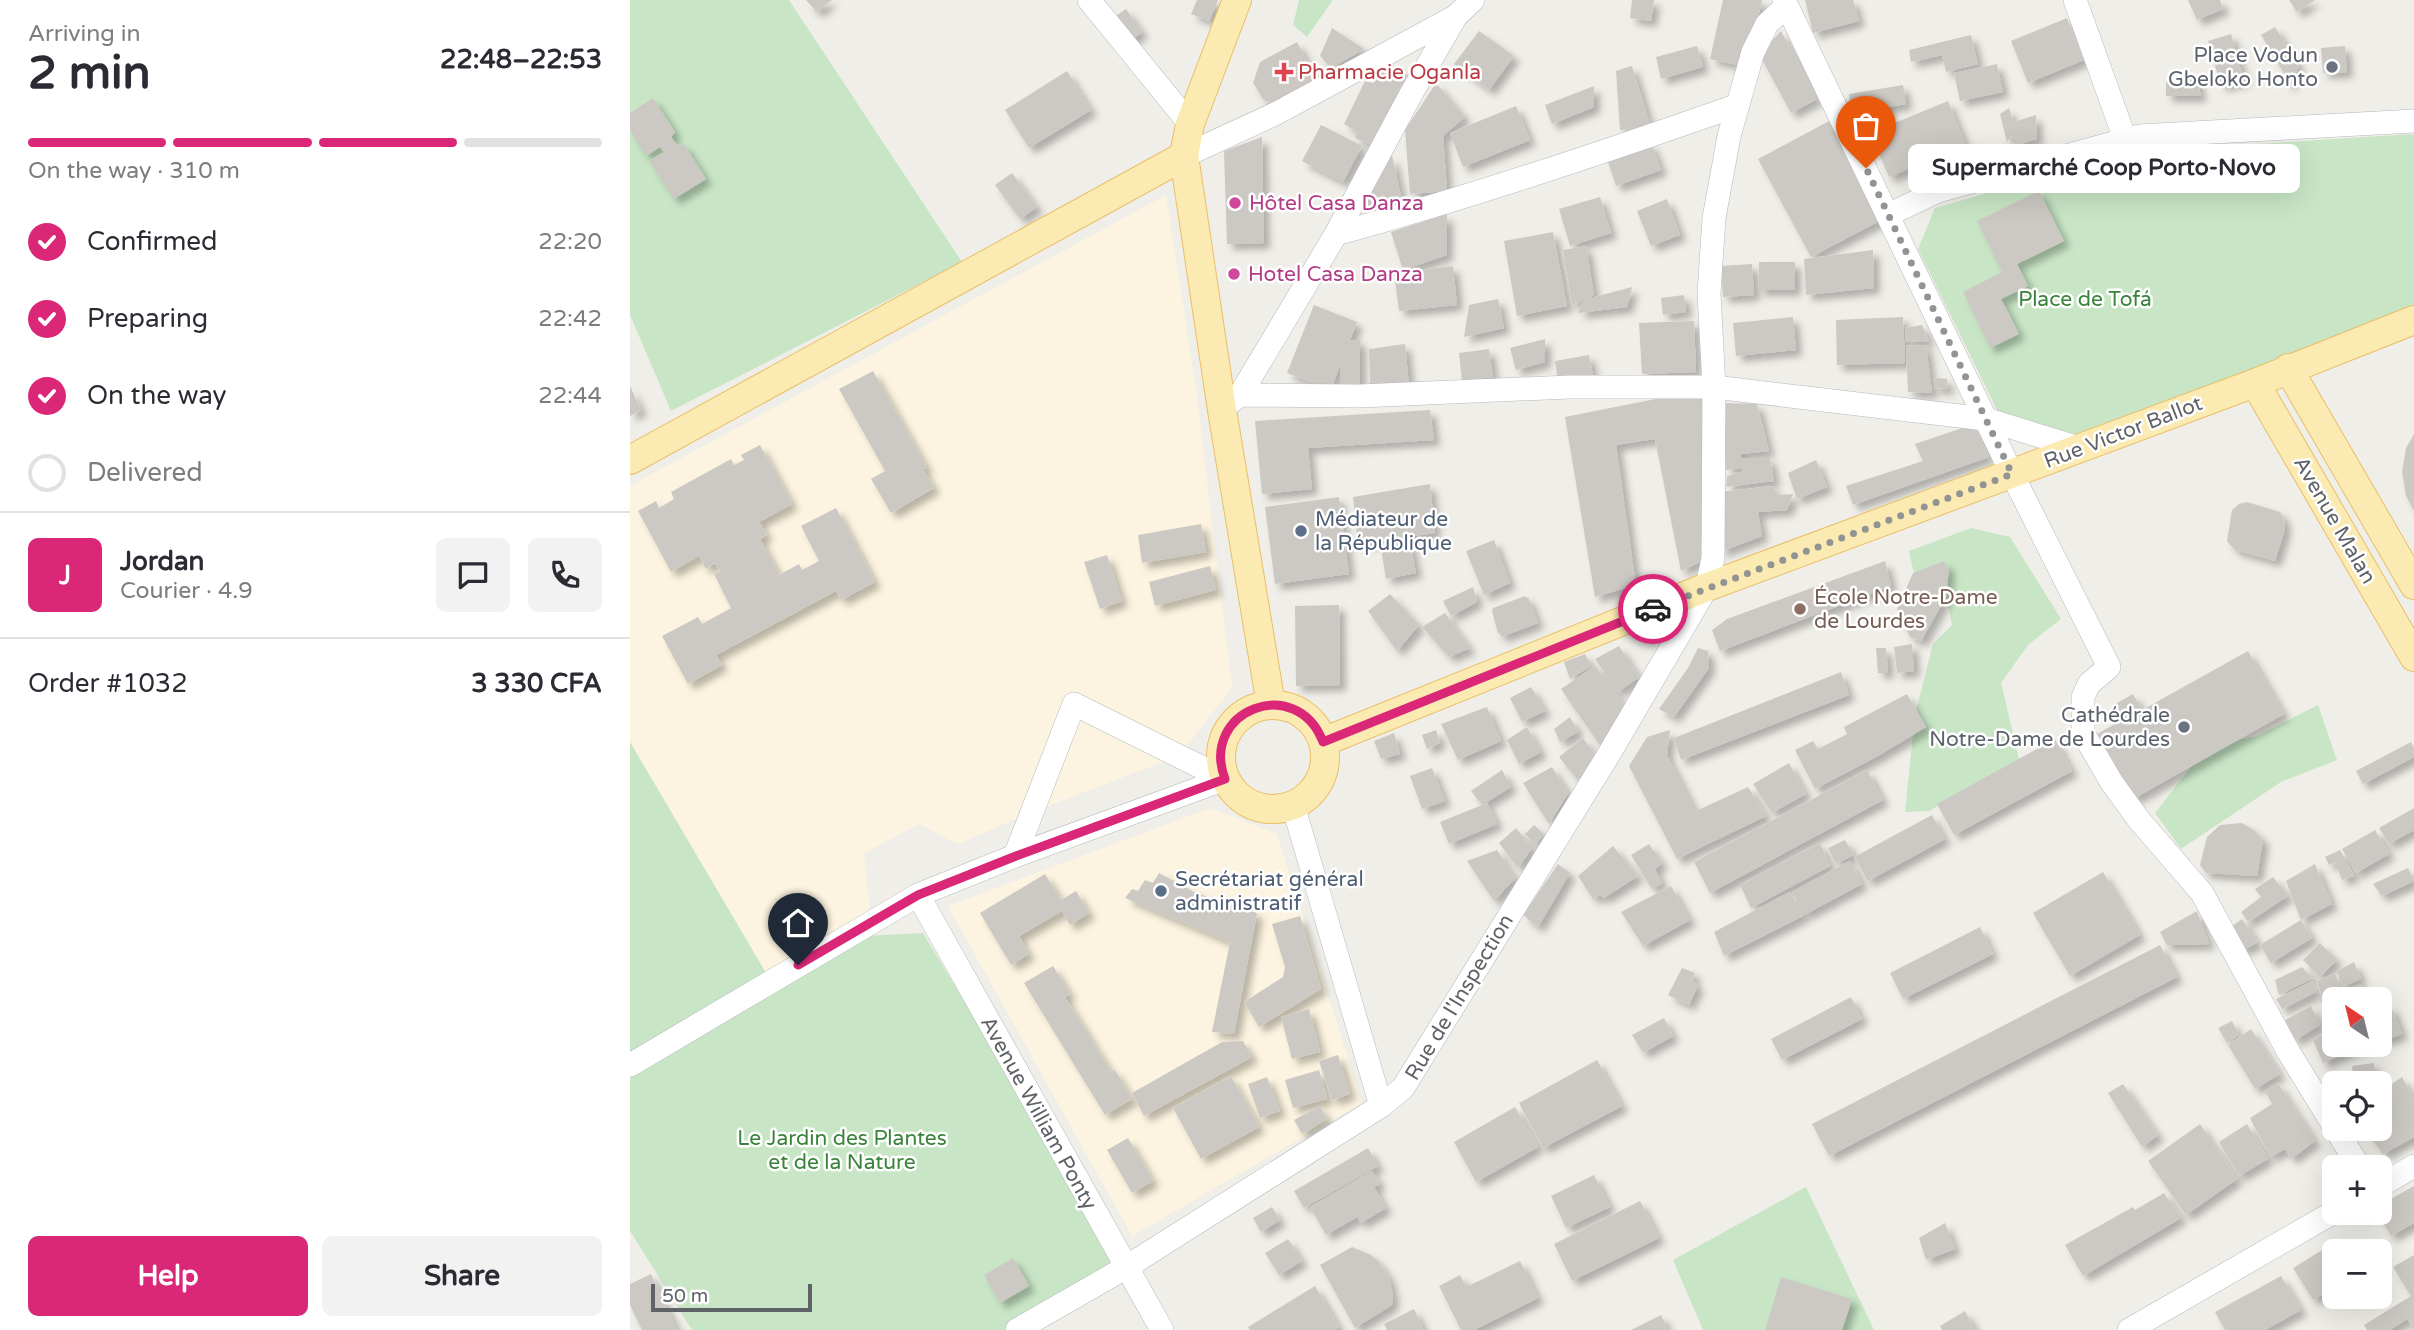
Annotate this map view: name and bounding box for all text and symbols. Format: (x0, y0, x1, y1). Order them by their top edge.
text: Arriving in (28, 20, 141, 48)
place label: Place Vodun Gbeloko Honto (2168, 43, 2318, 92)
text: 22:48–22:53 (440, 44, 602, 75)
text: 2 min (28, 46, 151, 101)
marker: Place Vodun Gbeloko Honto (2324, 59, 2340, 75)
place label: Pharmacie Oganla (1298, 60, 1481, 85)
marker: Pharmacie Oganla (1276, 64, 1292, 80)
pin (1836, 96, 1896, 168)
icon: bag (1847, 107, 1885, 145)
callout: Supermarché Coop Porto-Novo (1908, 144, 2300, 192)
text: Supermarché Coop Porto-Novo (1932, 154, 2276, 182)
text: On the way · 310 m (28, 157, 240, 185)
place label: Hôtel Casa Danza (1249, 191, 1424, 216)
marker: Hôtel Casa Danza (1227, 195, 1243, 211)
icon: check (28, 223, 66, 261)
text: Confirmed (87, 226, 217, 257)
text: 22:20 (538, 228, 602, 256)
place label: Hotel Casa Danza (1248, 262, 1423, 287)
marker: Hotel Casa Danza (1226, 266, 1242, 282)
park label: Place de Tofá (2018, 287, 2152, 312)
icon: check (28, 300, 66, 338)
text: Preparing (87, 303, 208, 334)
text: 22:42 (538, 305, 602, 333)
icon: check (28, 377, 66, 415)
text: On the way (87, 380, 227, 411)
text: 22:44 (538, 382, 602, 410)
street label: Rue Victor Ballot (2040, 391, 2206, 474)
street label: Avenue Malan (2288, 452, 2381, 588)
text: Delivered (87, 457, 203, 488)
place label: Médiateur de la République (1315, 507, 1452, 556)
marker: Médiateur de la République (1293, 523, 1309, 539)
button: chat (436, 538, 510, 612)
button: phone (528, 538, 602, 612)
text: Jordan (120, 546, 204, 577)
text: J (59, 560, 71, 591)
courier (1618, 574, 1688, 644)
text: Courier · 4.9 (120, 577, 253, 605)
place label: École Notre-Dame de Lourdes (1814, 585, 1998, 634)
icon: car (1634, 590, 1672, 628)
marker: École Notre-Dame de Lourdes (1792, 601, 1808, 617)
text: Order #1032 (28, 668, 188, 699)
text: 3 330 CFA (471, 668, 602, 699)
place label: Cathédrale Notre-Dame de Lourdes (1929, 703, 2170, 752)
marker: Cathédrale Notre-Dame de Lourdes (2176, 719, 2192, 735)
place label: Secrétariat général administratif (1175, 867, 1364, 916)
marker: Secrétariat général administratif (1153, 883, 1169, 899)
pin (768, 893, 828, 965)
icon: home (779, 904, 817, 942)
street label: Rue de l'Inspection (1400, 910, 1519, 1085)
north arrow (2322, 987, 2392, 1057)
map controls (2322, 987, 2392, 1309)
street label: Avenue William Ponty (975, 1012, 1102, 1214)
button: locate (2322, 1071, 2392, 1141)
park label: Le Jardin des Plantes et de la Nature (737, 1126, 947, 1175)
button: + (2322, 1155, 2392, 1225)
button: Help (28, 1236, 308, 1316)
button: Share (322, 1236, 602, 1316)
button: − (2322, 1239, 2392, 1309)
scale bar (651, 1281, 812, 1313)
text: 50 m (662, 1285, 708, 1307)

